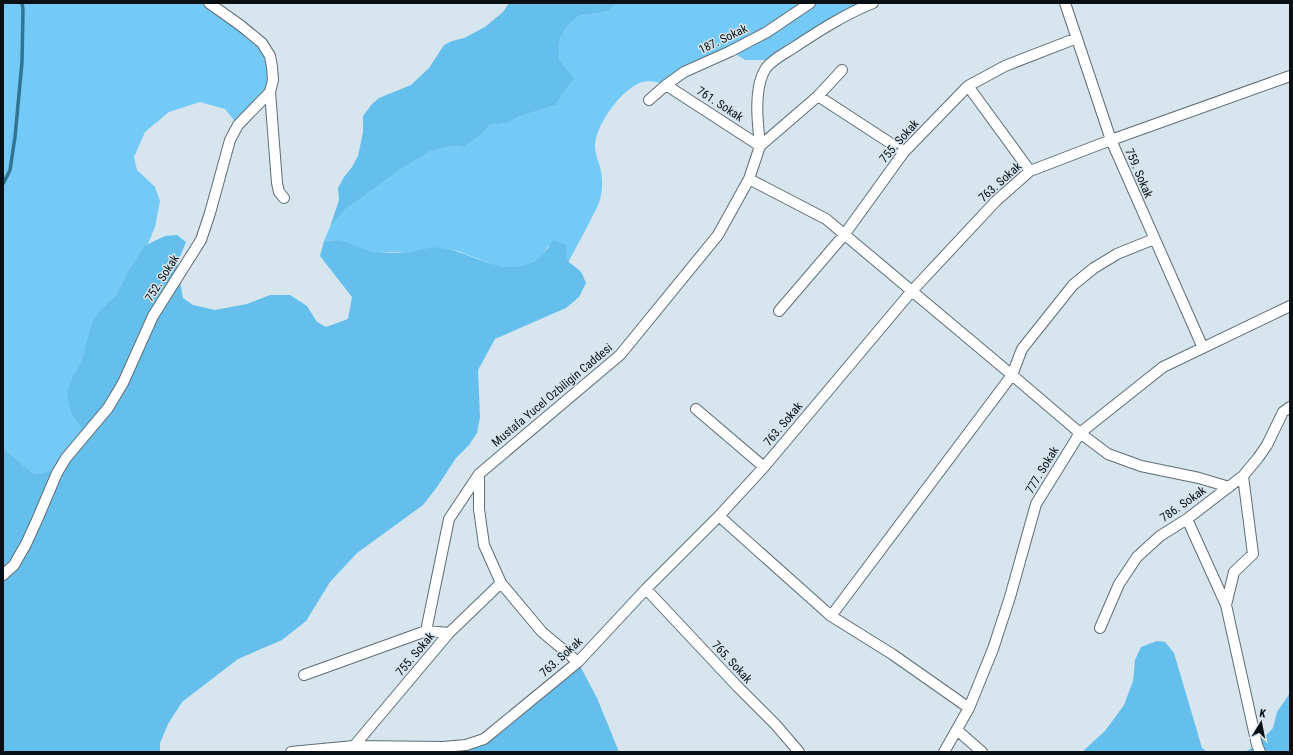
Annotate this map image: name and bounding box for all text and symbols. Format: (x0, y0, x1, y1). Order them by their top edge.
street label: 187. Sokak (696, 21, 750, 57)
street label: 761. Sokak (694, 84, 746, 124)
street label: 755. Sokak (876, 116, 922, 165)
street label: 759. Sokak (1122, 146, 1156, 200)
street label: 763. Sokak (976, 159, 1025, 205)
street label: 752. Sokak (142, 252, 182, 304)
street label: Mustafa Yucel Ozbiligin Caddesi (489, 341, 615, 449)
street label: 763. Sokak (761, 399, 806, 449)
street label: 777. Sokak (1022, 443, 1062, 496)
street label: 786. Sokak (1157, 483, 1209, 525)
street label: 755. Sokak (393, 629, 438, 679)
street label: 763. Sokak (537, 634, 586, 680)
street label: 765. Sokak (709, 638, 755, 686)
north arrow (1241, 703, 1281, 743)
text: K (1259, 707, 1268, 721)

